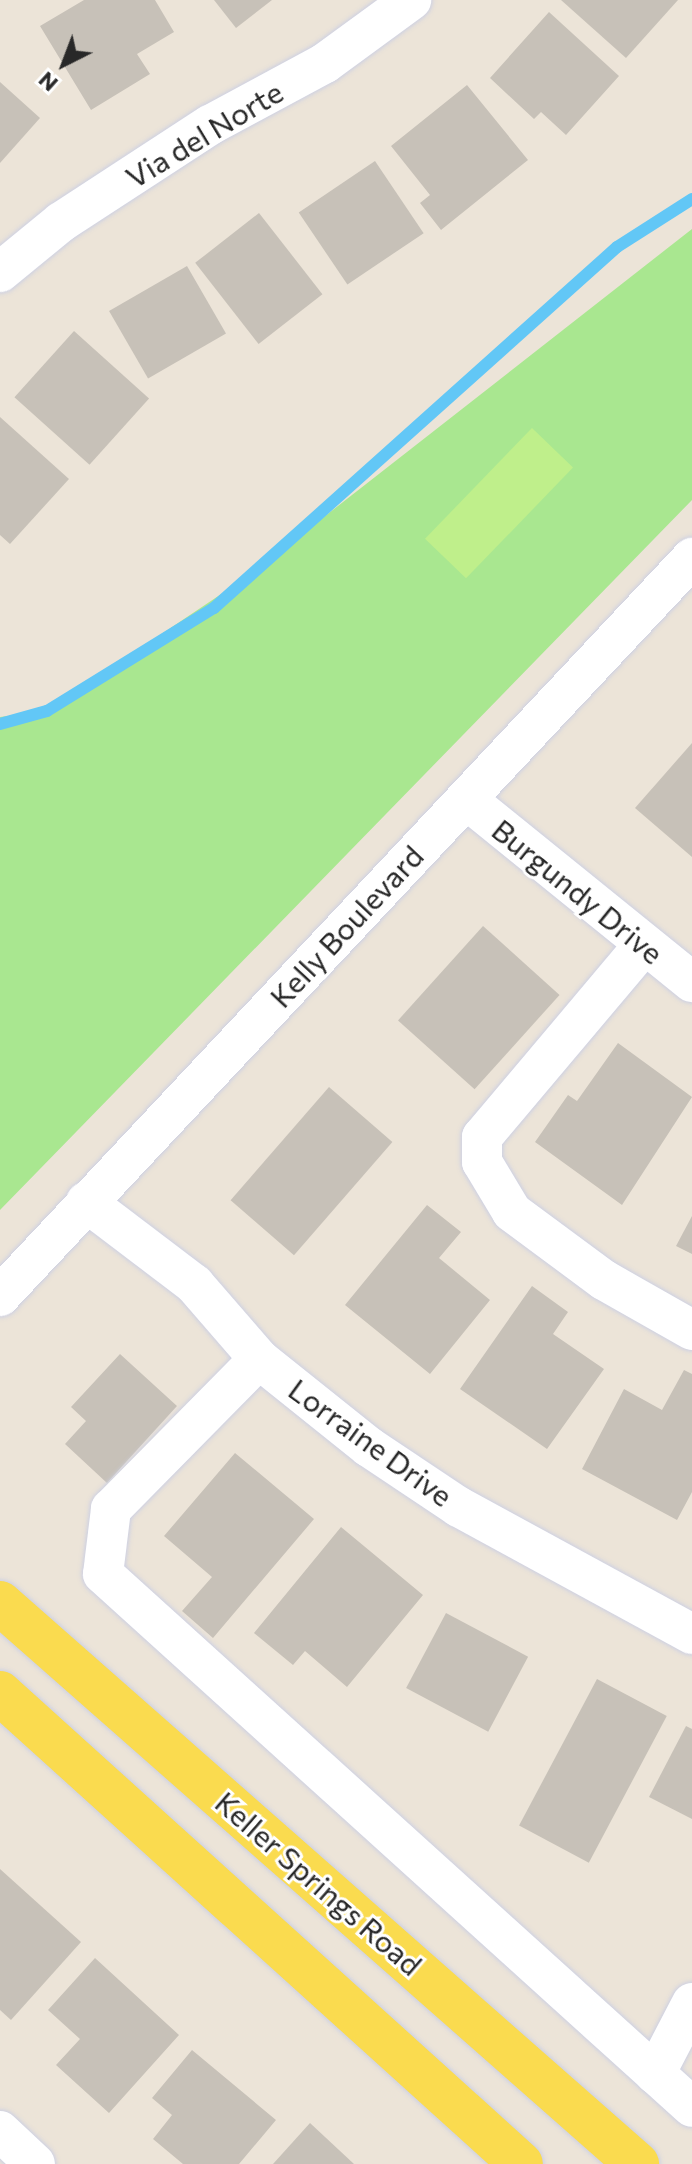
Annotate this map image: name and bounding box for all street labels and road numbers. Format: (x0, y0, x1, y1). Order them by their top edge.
street label: Via del Norte (119, 73, 289, 195)
street label: Burgundy Drive (485, 811, 671, 971)
street label: Kelly Boulevard (262, 838, 430, 1014)
street label: Lorraine Drive (282, 1371, 460, 1513)
street label: Keller Springs Road (208, 1784, 430, 1982)

